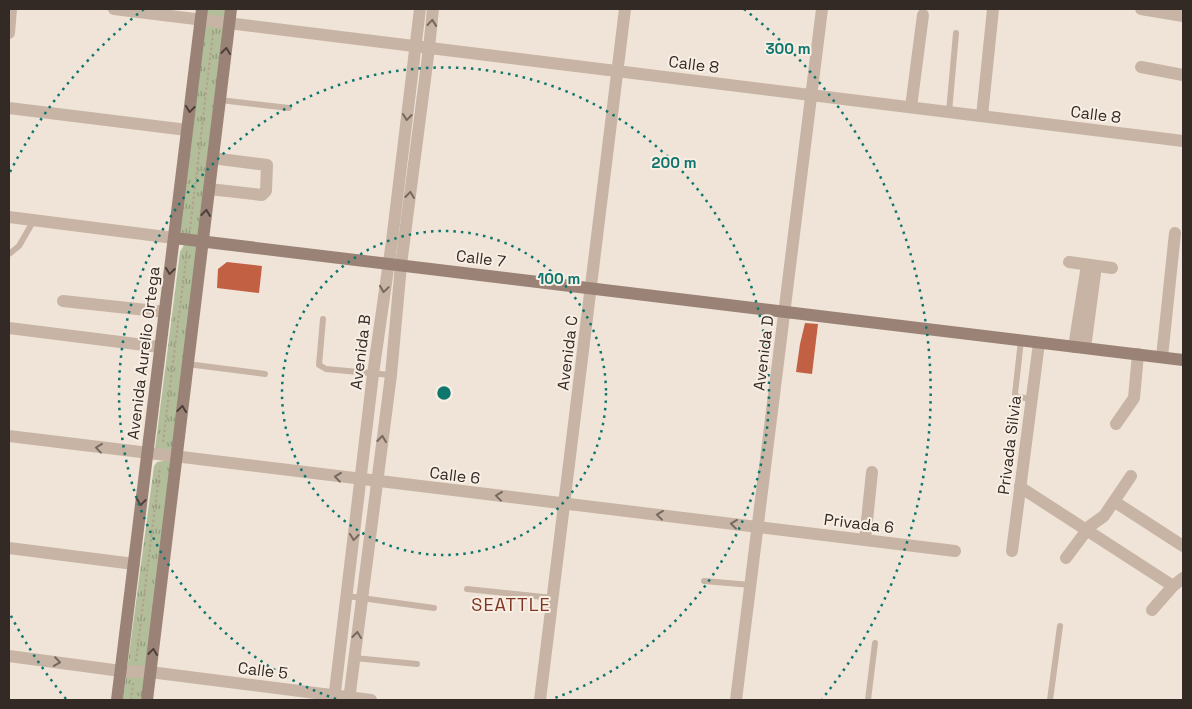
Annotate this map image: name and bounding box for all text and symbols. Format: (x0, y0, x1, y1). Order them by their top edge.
one-way arrow (426, 18, 437, 26)
text: 300 m (765, 39, 811, 58)
one-way arrow (220, 47, 231, 55)
street label: Calle 8 (667, 51, 720, 78)
street label: Calle 8 (1069, 101, 1122, 128)
one-way arrow (185, 105, 195, 114)
one-way arrow (402, 113, 413, 121)
text: 200 m (652, 153, 696, 172)
one-way arrow (404, 191, 415, 199)
one-way arrow (200, 208, 211, 216)
street label: Calle 7 (455, 245, 507, 272)
street label: Avenida Aurelio Ortega (122, 265, 165, 441)
one-way arrow (165, 267, 176, 275)
text: 100 m (538, 269, 580, 288)
one-way arrow (380, 285, 390, 294)
street label: Avenida B (345, 313, 376, 391)
street label: Avenida C (552, 314, 582, 392)
street label: Avenida D (748, 314, 779, 392)
centre of rings (435, 384, 453, 402)
street label: Privada Silvia (993, 394, 1026, 496)
one-way arrow (176, 404, 187, 412)
one-way arrow (376, 434, 387, 442)
one-way arrow (95, 443, 103, 453)
street label: Calle 6 (428, 462, 481, 489)
one-way arrow (333, 472, 341, 483)
one-way arrow (495, 491, 503, 502)
one-way arrow (136, 498, 147, 506)
street label: Privada 6 (823, 509, 895, 538)
one-way arrow (656, 510, 664, 521)
one-way arrow (729, 519, 737, 530)
one-way arrow (349, 534, 360, 542)
district label: SEATTLE (471, 593, 551, 616)
one-way arrow (351, 630, 362, 638)
one-way arrow (147, 648, 158, 656)
one-way arrow (53, 656, 61, 667)
street label: Calle 5 (237, 657, 289, 684)

